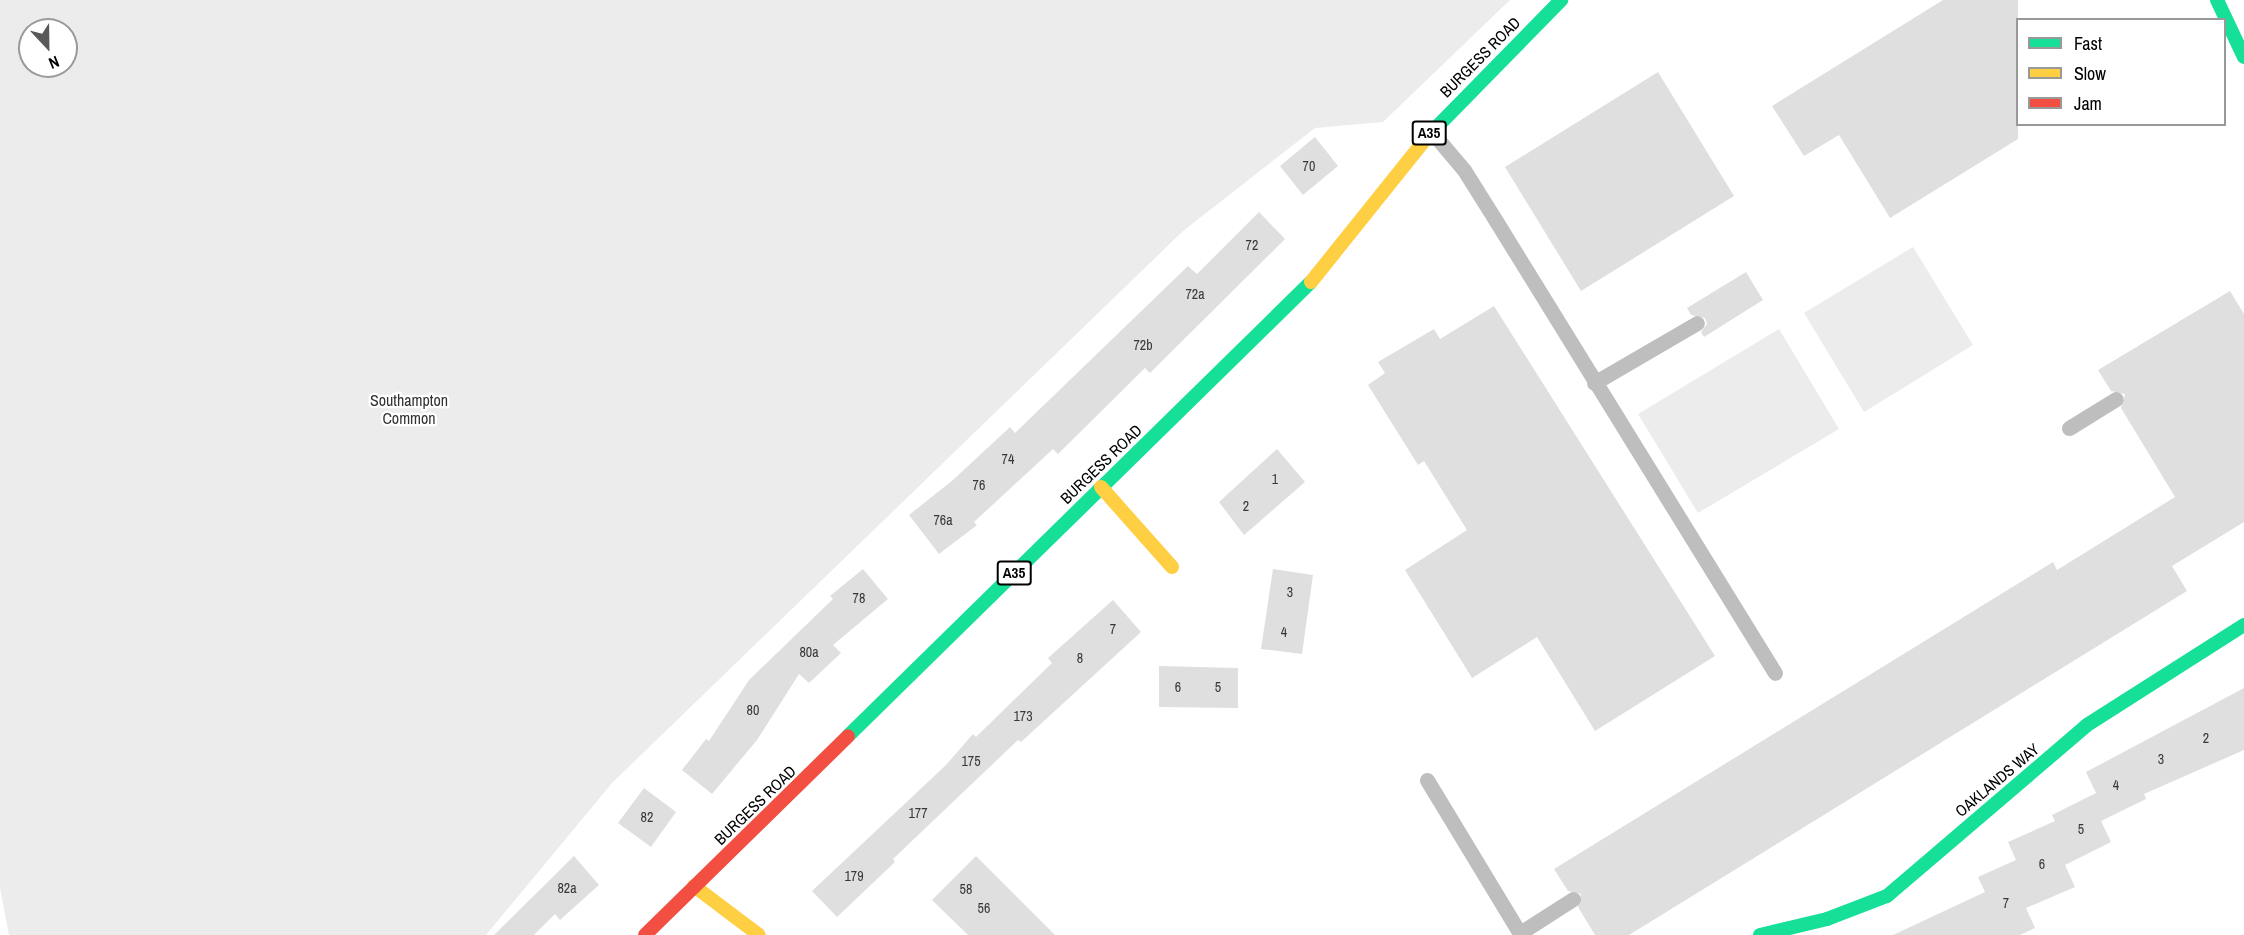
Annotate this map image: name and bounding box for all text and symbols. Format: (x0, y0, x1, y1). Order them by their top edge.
street label: BURGESS ROAD (1436, 13, 1524, 101)
north arrow (18, 18, 78, 78)
legend (2016, 18, 2226, 126)
text: Fast (2074, 31, 2102, 56)
text: N (45, 51, 63, 75)
text: Slow (2074, 61, 2106, 86)
text: Jam (2074, 91, 2102, 116)
road number: A35 (1411, 121, 1447, 145)
house number: 70 (1303, 158, 1315, 174)
house number: 72 (1246, 237, 1258, 253)
house number: 72a (1185, 286, 1205, 302)
house number: 72b (1133, 337, 1153, 353)
park label: Southampton Common (370, 390, 448, 428)
street label: BURGESS ROAD (1056, 420, 1146, 508)
house number: 74 (1002, 451, 1014, 467)
house number: 1 (1272, 471, 1278, 487)
house number: 76 (973, 477, 985, 493)
house number: 2 (1243, 498, 1249, 514)
house number: 76a (933, 512, 953, 528)
road number: A35 (996, 561, 1032, 585)
house number: 3 (1287, 584, 1293, 600)
house number: 78 (853, 590, 865, 606)
house number: 7 (1110, 621, 1116, 637)
house number: 4 (1281, 624, 1287, 640)
house number: 80a (799, 644, 819, 660)
house number: 8 (1077, 650, 1083, 666)
house number: 6 (1175, 679, 1181, 695)
house number: 5 (1215, 679, 1221, 695)
house number: 80 (747, 702, 759, 718)
house number: 173 (1013, 708, 1033, 724)
house number: 2 (2203, 730, 2209, 746)
street label: OAKLANDS WAY (1951, 739, 2043, 821)
house number: 3 (2158, 751, 2164, 767)
house number: 175 (961, 753, 981, 769)
street label: BURGESS ROAD (710, 761, 800, 849)
house number: 4 (2113, 777, 2119, 793)
house number: 177 (908, 805, 928, 821)
house number: 82 (641, 809, 653, 825)
house number: 5 (2078, 821, 2084, 837)
house number: 6 (2039, 856, 2045, 872)
house number: 179 (844, 868, 864, 884)
house number: 82a (557, 880, 577, 896)
house number: 58 (960, 881, 972, 897)
house number: 7 (2003, 895, 2009, 911)
house number: 56 (978, 900, 990, 916)

